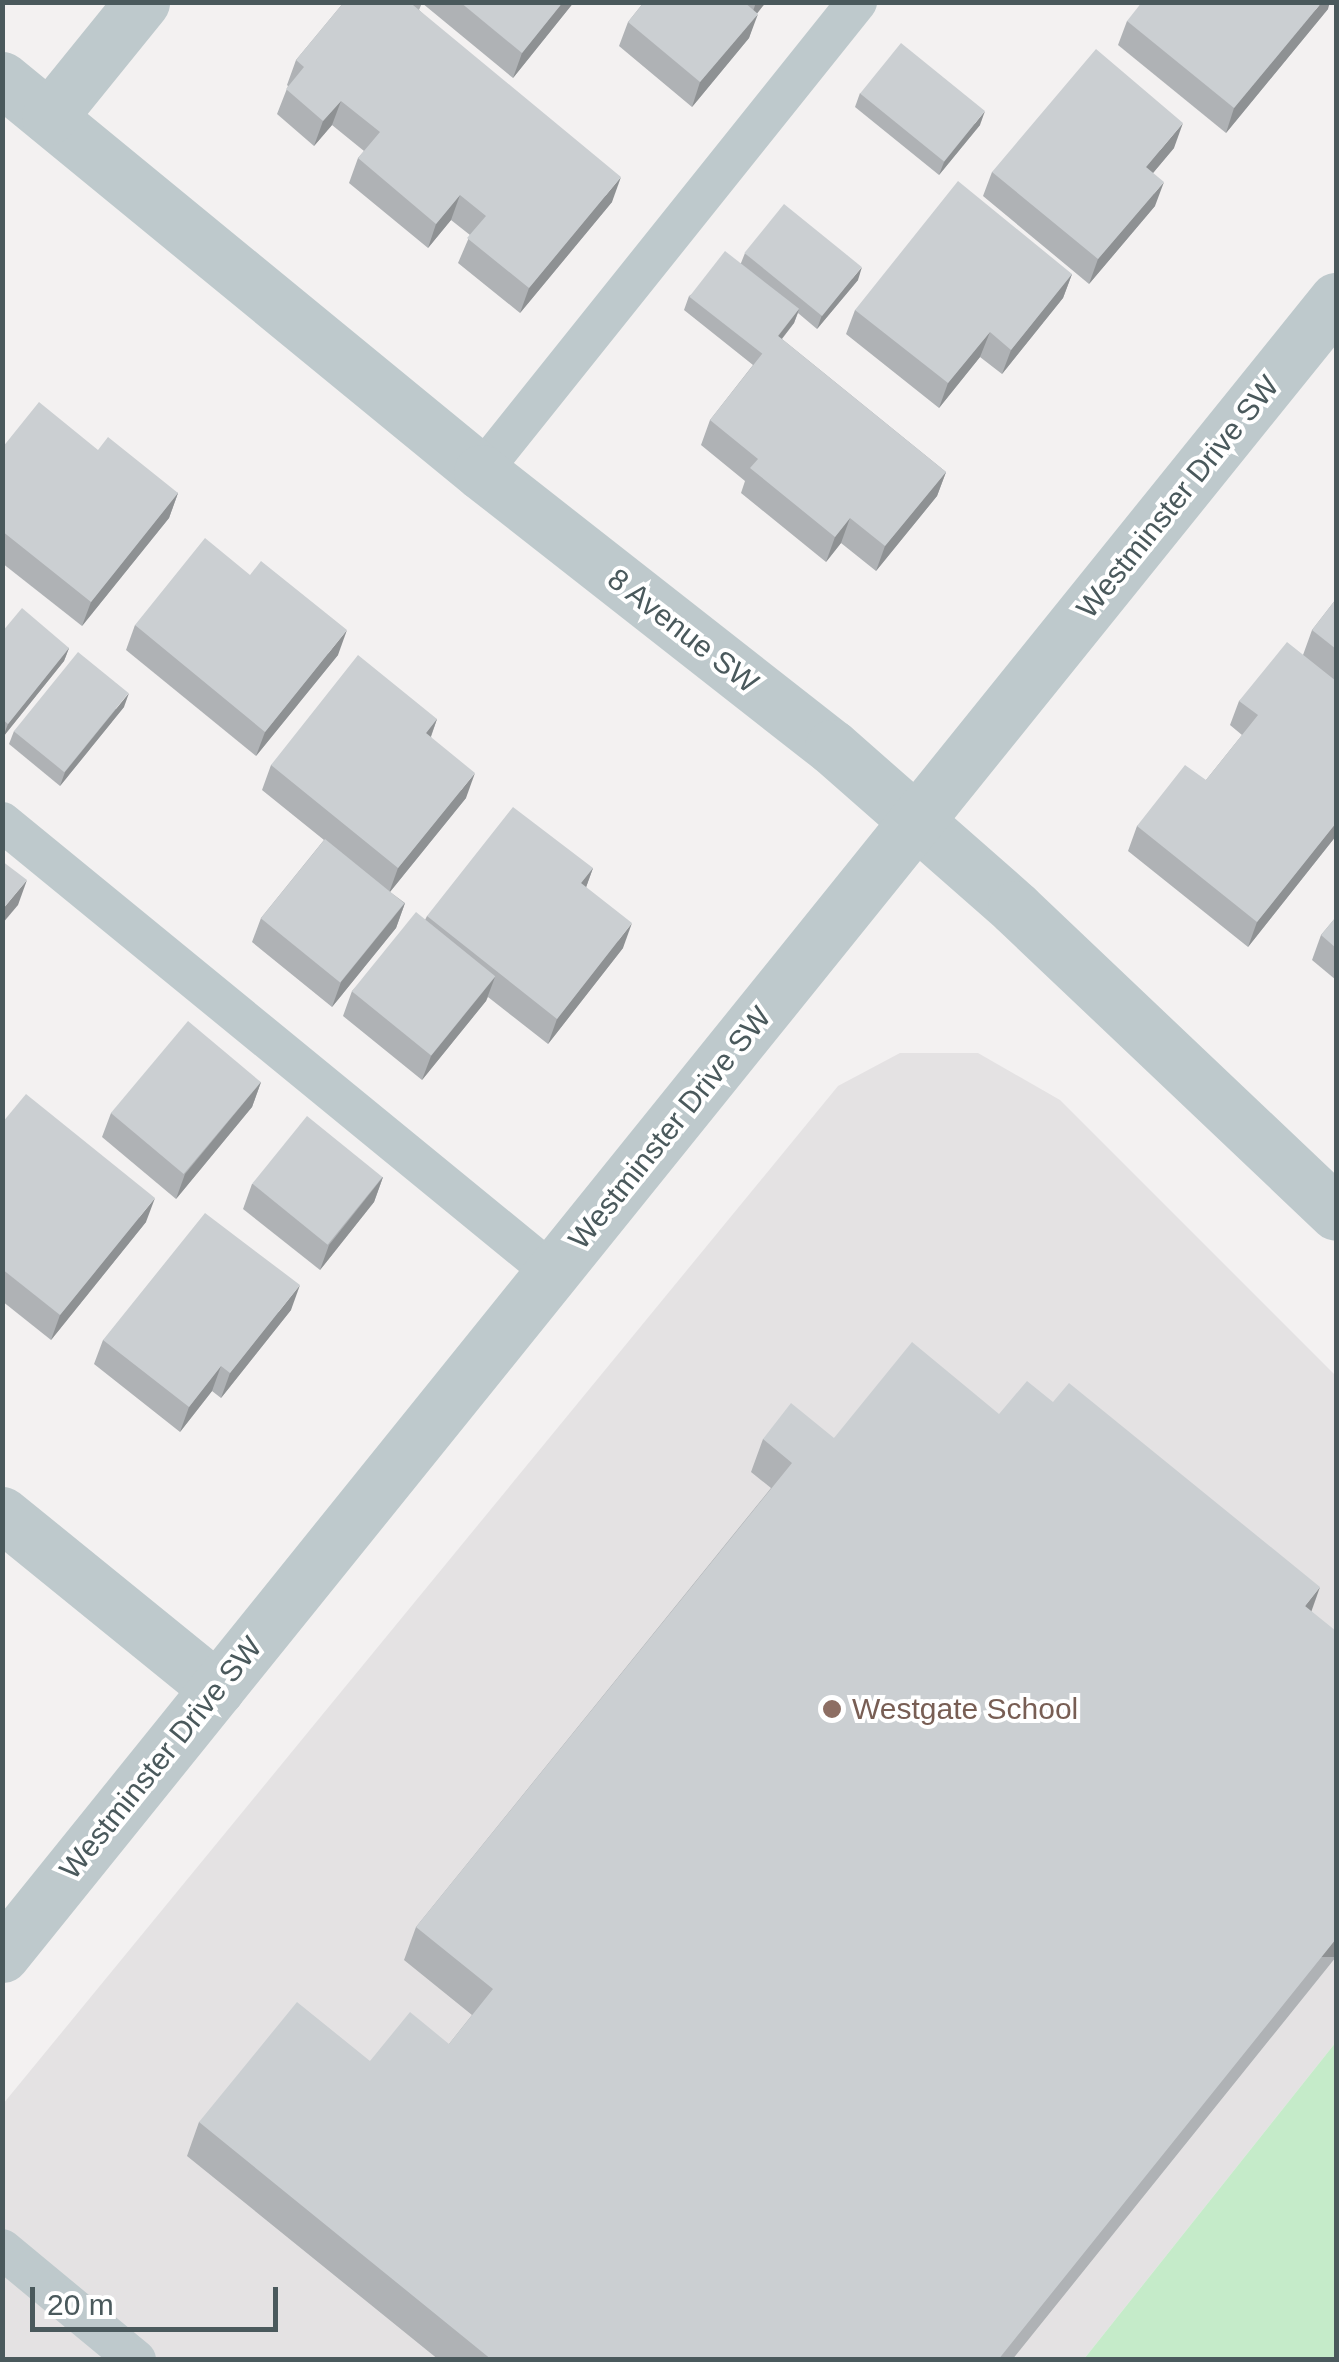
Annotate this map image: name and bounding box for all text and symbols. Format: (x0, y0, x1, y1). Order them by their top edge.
street label: Westminster Drive SW (1069, 369, 1287, 625)
street label: 8 Avenue SW (600, 561, 766, 701)
street label: Westminster Drive SW (561, 1000, 779, 1256)
street label: Westminster Drive SW (52, 1630, 270, 1886)
place label: Westgate School (852, 1691, 1078, 1727)
marker: Westgate School (821, 1698, 843, 1720)
scale bar (35, 2267, 282, 2329)
text: 20 m (47, 2288, 114, 2321)

